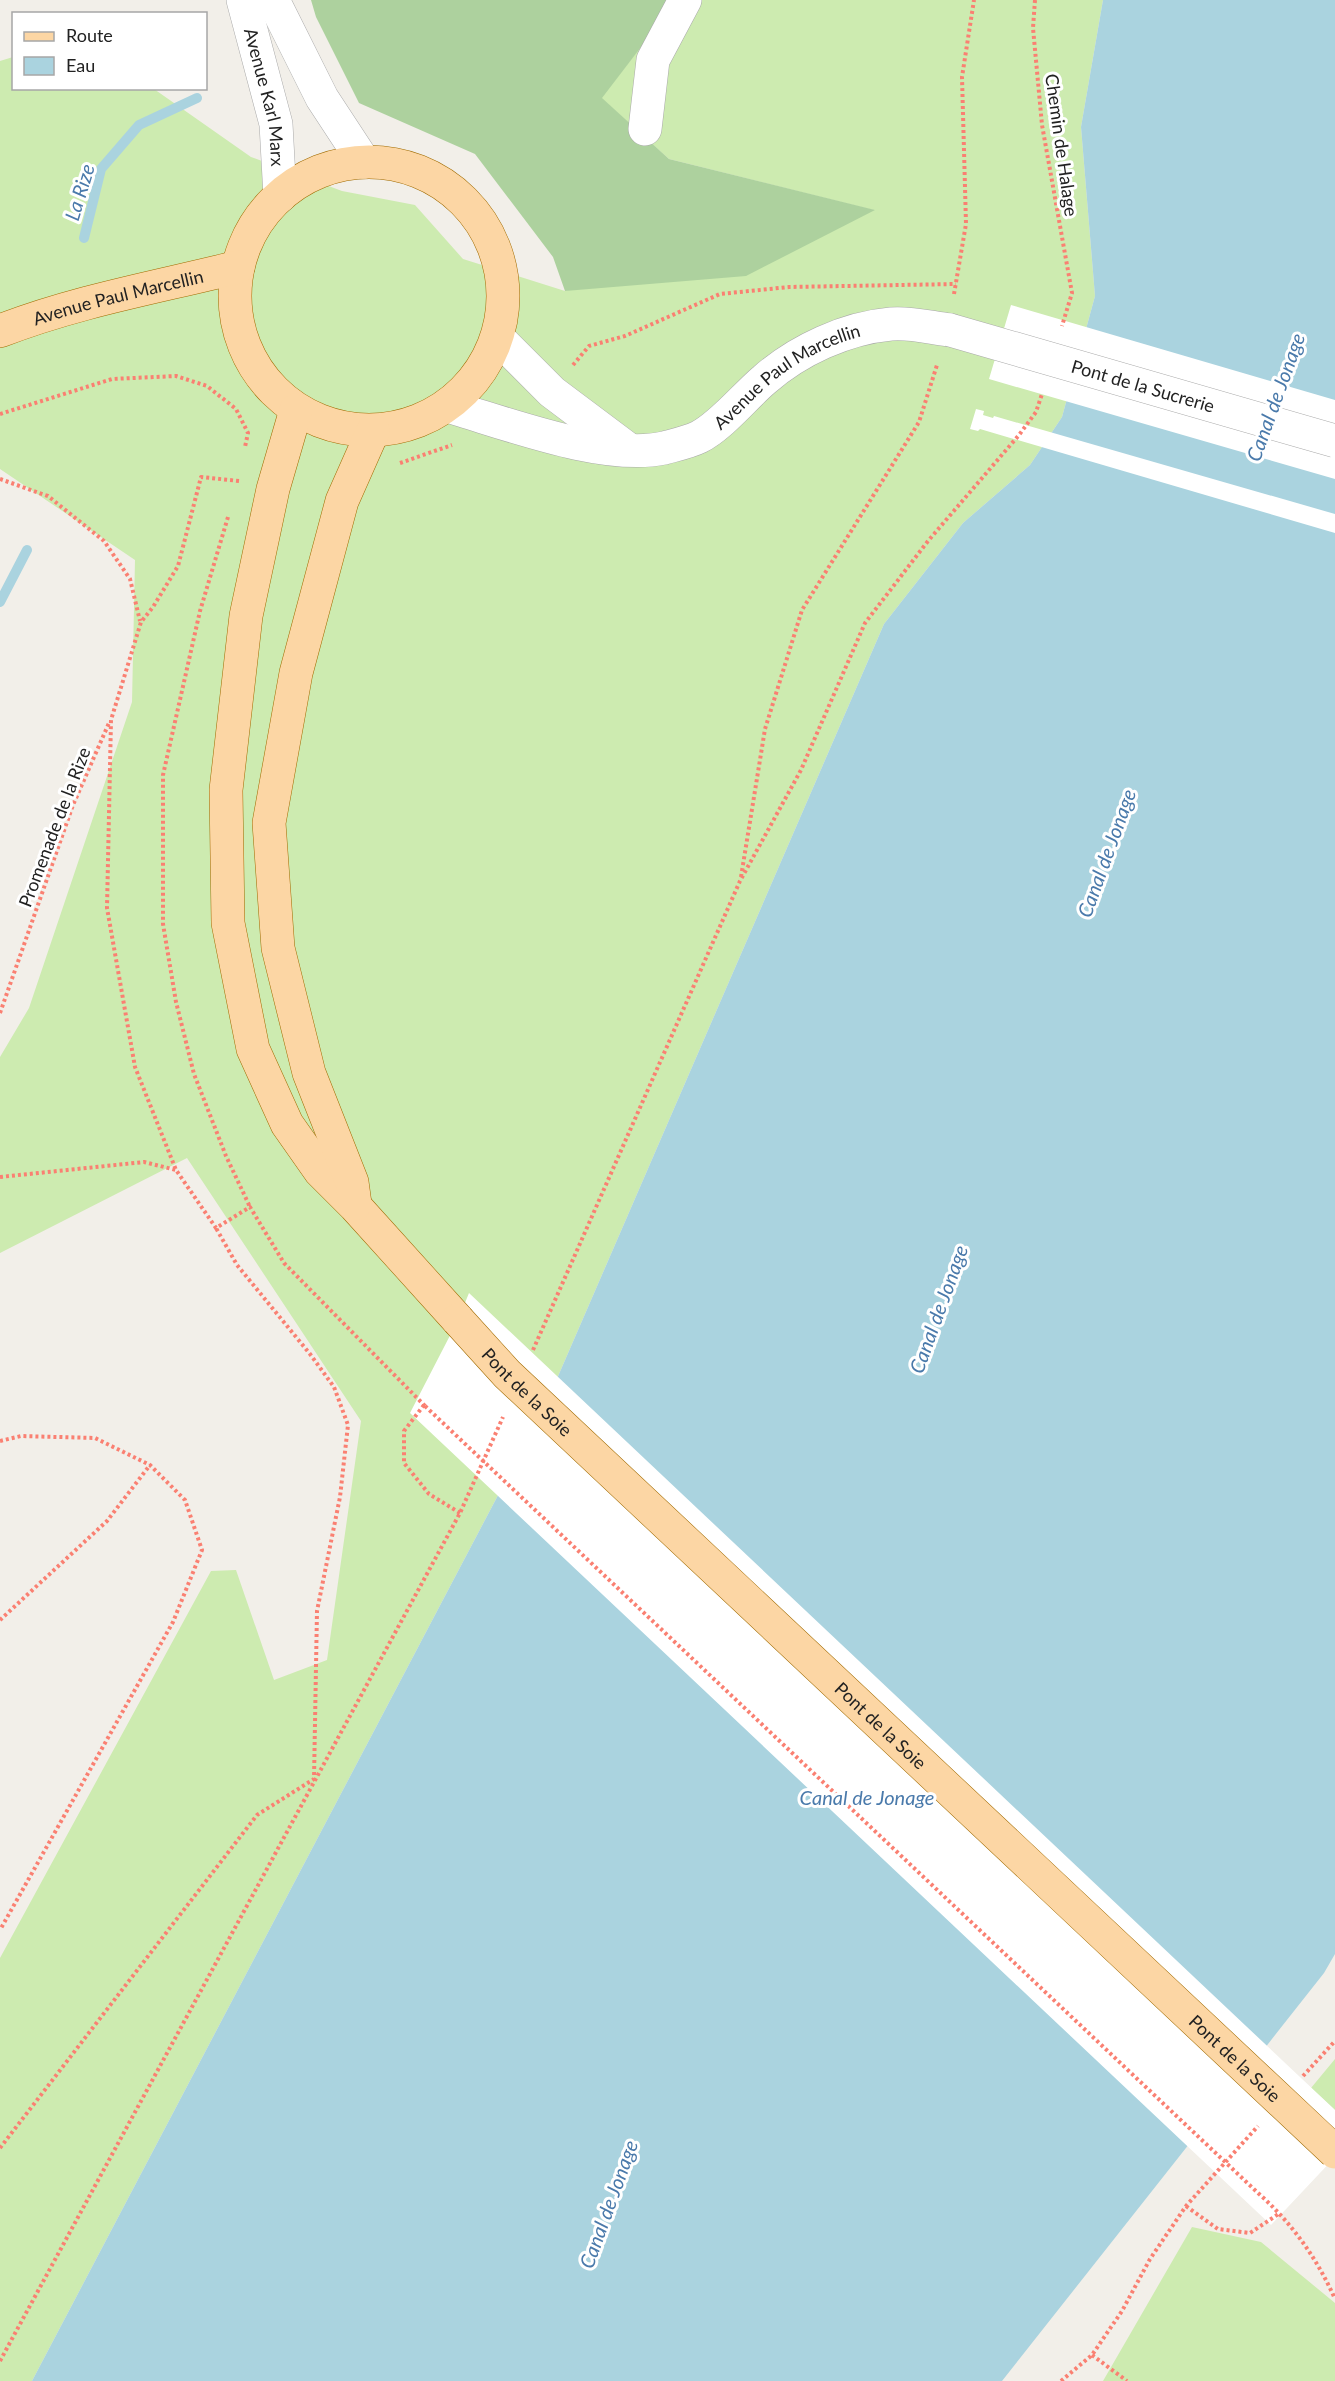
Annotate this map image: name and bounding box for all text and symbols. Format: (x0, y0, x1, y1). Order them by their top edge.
legend (12, 12, 207, 90)
text: Route (66, 24, 113, 46)
street label: Avenue Karl Marx (240, 25, 289, 167)
text: Eau (66, 54, 95, 76)
street label: Chemin de Halage (1041, 72, 1083, 218)
water label: La Rize (59, 161, 99, 223)
street label: Avenue Paul Marcellin (30, 265, 205, 329)
street label: Avenue Paul Marcellin (709, 319, 863, 434)
water label: Canal de Jonage (1241, 330, 1309, 464)
street label: Pont de la Sucrerie (1069, 355, 1217, 417)
street label: Promenade de la Rize (13, 744, 95, 910)
water label: Canal de Jonage (1072, 786, 1140, 920)
water label: Canal de Jonage (904, 1242, 972, 1376)
street label: Pont de la Soie (478, 1343, 577, 1441)
street label: Pont de la Soie (831, 1677, 931, 1774)
water label: Canal de Jonage (800, 1785, 934, 1809)
street label: Pont de la Soie (1185, 2010, 1285, 2106)
water label: Canal de Jonage (574, 2137, 642, 2271)

